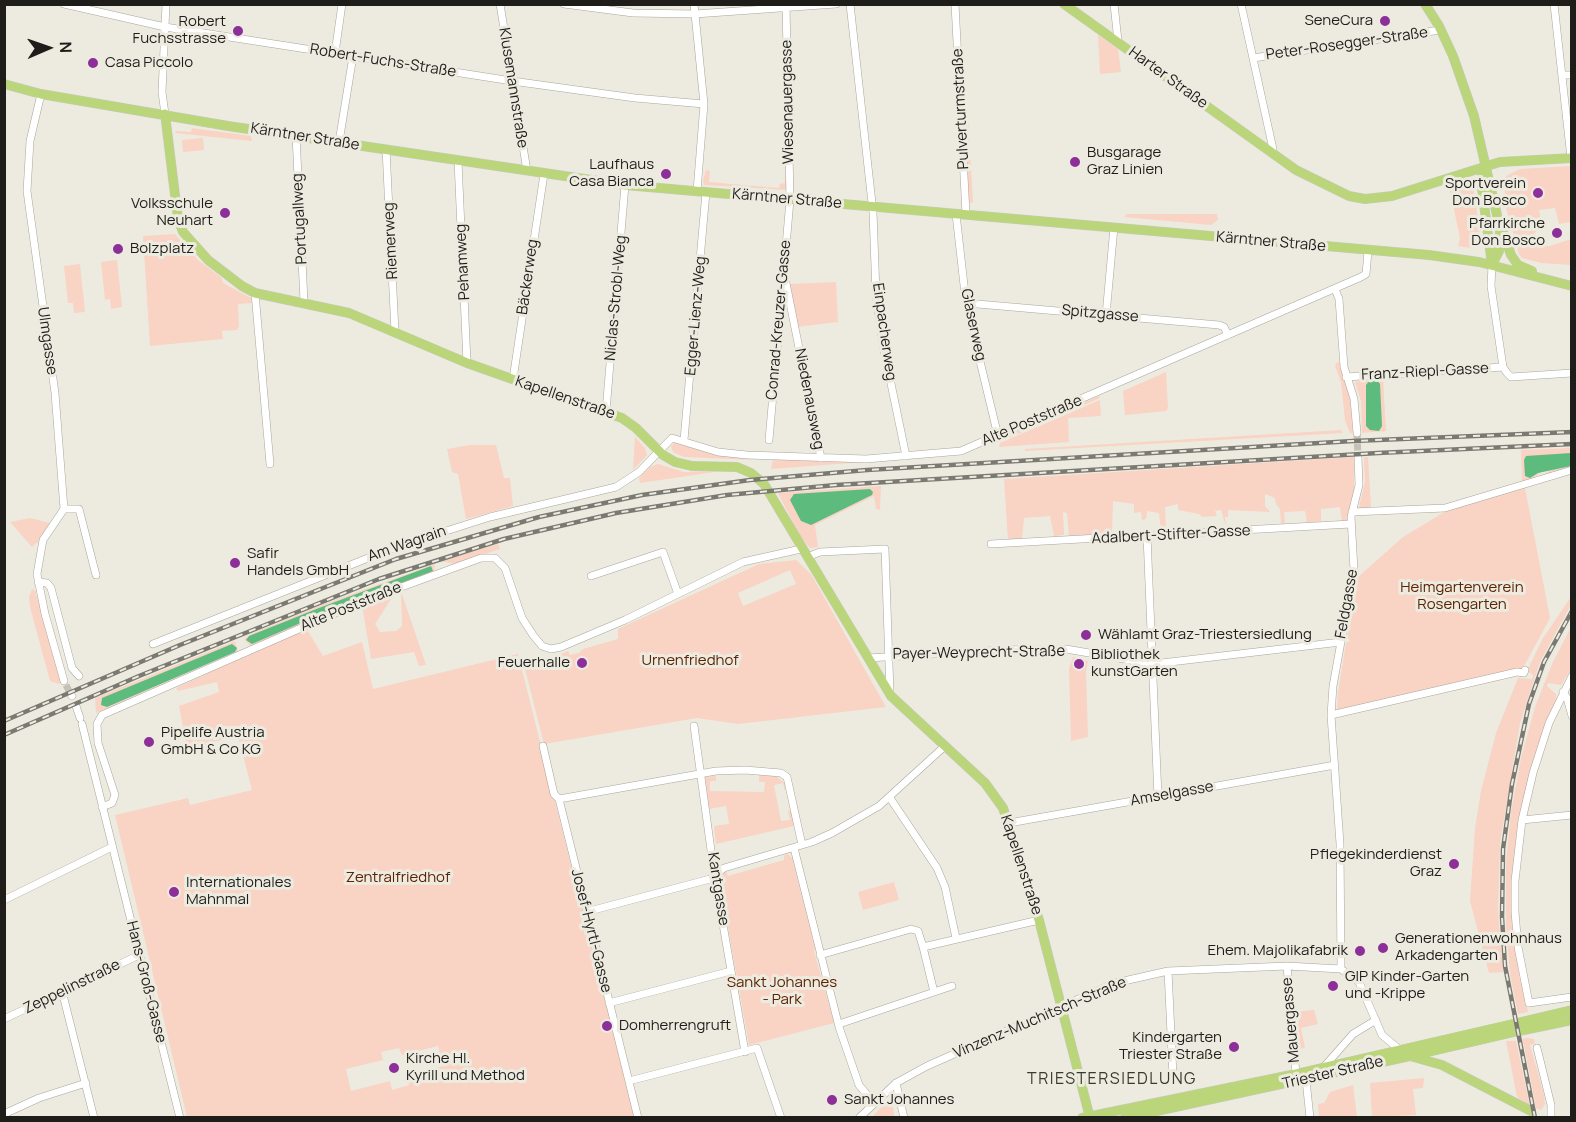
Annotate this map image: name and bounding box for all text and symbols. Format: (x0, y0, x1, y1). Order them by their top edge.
place label: SeneCura (1305, 12, 1373, 30)
place label: Robert Fuchsstrasse (133, 13, 226, 48)
marker: SeneCura (1378, 14, 1392, 28)
north arrow (18, 18, 78, 78)
marker: Robert Fuchsstrasse (231, 24, 245, 38)
street label: Peter-Rosegger-Straße (1265, 24, 1429, 64)
street label: Klusemannstraße (495, 27, 531, 149)
street label: Wiesenauergasse (778, 40, 798, 164)
text: N (55, 41, 77, 54)
street label: Robert-Fuchs-Straße (309, 41, 457, 81)
street label: Harter Straße (1125, 43, 1211, 113)
street label: Pulverturmstraße (949, 48, 973, 170)
place label: Casa Piccolo (105, 54, 193, 72)
marker: Casa Piccolo (86, 56, 100, 70)
street label: Kärntner Straße (249, 120, 361, 154)
place label: Busgarage Graz Linien (1087, 144, 1163, 179)
marker: Busgarage Graz Linien (1068, 155, 1082, 169)
place label: Laufhaus Casa Bianca (569, 156, 654, 191)
marker: Laufhaus Casa Bianca (659, 167, 673, 181)
street label: Portugallweg (289, 173, 311, 265)
place label: Sportverein Don Bosco (1445, 175, 1526, 210)
street label: Kärntner Straße (731, 185, 843, 213)
marker: Sportverein Don Bosco (1531, 186, 1545, 200)
place label: Volksschule Neuhart (131, 195, 213, 230)
street label: Riemerweg (380, 202, 402, 280)
marker: Volksschule Neuhart (218, 206, 232, 220)
place label: Pfarrkirche Don Bosco (1469, 215, 1545, 250)
street label: Pehamweg (452, 223, 474, 301)
marker: Pfarrkirche Don Bosco (1550, 226, 1564, 240)
street label: Kärntner Straße (1215, 228, 1327, 256)
street label: Niclas-Strobl-Weg (602, 234, 630, 362)
street label: Bäckerweg (514, 238, 542, 316)
street label: Conrad-Kreuzer-Gasse (763, 239, 795, 401)
place label: Bolzplatz (130, 240, 194, 258)
marker: Bolzplatz (111, 242, 125, 256)
street label: Egger-Lienz-Weg (682, 256, 710, 376)
street label: Einpacherweg (868, 282, 900, 382)
street label: Glaserweg (957, 287, 989, 363)
street label: Spitzgasse (1061, 302, 1139, 326)
street label: Ulmgasse (33, 306, 61, 376)
street label: Niedenausweg (790, 347, 828, 451)
street label: Franz-Riepl-Gasse (1361, 360, 1489, 384)
street label: Kapellenstraße (513, 372, 617, 424)
street label: Alte Poststraße (979, 392, 1085, 450)
street label: Am Wagrain (365, 522, 449, 566)
street label: Adalbert-Stifter-Gasse (1091, 522, 1251, 548)
place label: Safir Handels GmbH (247, 545, 349, 580)
marker: Safir Handels GmbH (228, 556, 242, 570)
street label: Feldgasse (1332, 568, 1362, 640)
street label: Alte Poststraße (298, 579, 404, 635)
park label: Heimgartenverein Rosengarten (1400, 579, 1524, 614)
place label: Wählamt Graz-Triestersiedlung (1098, 626, 1312, 644)
marker: Wählamt Graz-Triestersiedlung (1079, 628, 1093, 642)
street label: Payer-Weyprecht-Straße (893, 642, 1065, 664)
place label: Bibliothek kunstGarten (1091, 646, 1178, 681)
park label: Urnenfriedhof (641, 652, 739, 670)
place label: Feuerhalle (498, 654, 570, 672)
marker: Feuerhalle (575, 656, 589, 670)
marker: Bibliothek kunstGarten (1072, 657, 1086, 671)
place label: Pipelife Austria GmbH & Co KG (161, 724, 265, 759)
marker: Pipelife Austria GmbH & Co KG (142, 735, 156, 749)
street label: Amselgasse (1129, 778, 1215, 810)
street label: Kapellenstraße (996, 813, 1046, 917)
place label: Pflegekinderdienst Graz (1310, 846, 1442, 881)
street label: Kantgasse (703, 851, 733, 927)
marker: Pflegekinderdienst Graz (1447, 857, 1461, 871)
street label: Josef-Hyrtl-Gasse (567, 867, 615, 995)
park label: Zentralfriedhof (346, 869, 450, 887)
place label: Internationales Mahnmal (186, 874, 291, 909)
marker: Internationales Mahnmal (167, 885, 181, 899)
street label: Hans-Groß-Gasse (122, 919, 170, 1045)
place label: Generationenwohnhaus Arkadengarten (1395, 930, 1562, 965)
marker: Generationenwohnhaus Arkadengarten (1376, 941, 1390, 955)
place label: Ehem. Majolikafabrik (1207, 942, 1348, 960)
marker: Ehem. Majolikafabrik (1353, 944, 1367, 958)
street label: Zeppelinstraße (21, 956, 123, 1018)
place label: GIP Kinder-Garten und -Krippe (1345, 968, 1469, 1003)
street label: Vinzenz-Muchitsch-Straße (951, 973, 1129, 1063)
park label: Sankt Johannes - Park (727, 974, 837, 1009)
street label: Mauergasse (1278, 977, 1304, 1063)
marker: GIP Kinder-Garten und -Krippe (1326, 979, 1340, 993)
place label: Domherrengruft (619, 1017, 731, 1035)
marker: Domherrengruft (600, 1019, 614, 1033)
place label: Kindergarten Triester Straße (1119, 1029, 1222, 1064)
marker: Kindergarten Triester Straße (1227, 1040, 1241, 1054)
place label: Kirche Hl. Kyrill und Method (406, 1050, 525, 1085)
street label: Triester Straße (1281, 1053, 1385, 1093)
marker: Kirche Hl. Kyrill und Method (387, 1061, 401, 1075)
district label: TRIESTERSIEDLUNG (1027, 1070, 1197, 1090)
place label: Sankt Johannes (844, 1091, 954, 1109)
marker: Sankt Johannes (825, 1093, 839, 1107)

